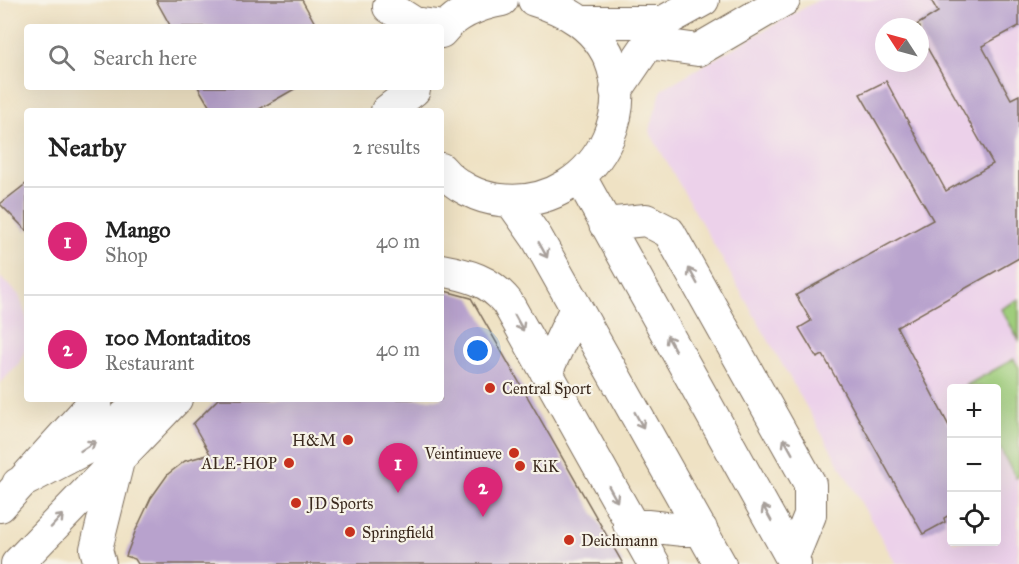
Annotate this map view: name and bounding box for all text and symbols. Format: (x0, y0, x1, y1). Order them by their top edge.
north arrow (875, 18, 929, 72)
search box (24, 24, 444, 90)
icon: search (45, 41, 78, 74)
text: Search here (93, 44, 197, 71)
text: Nearby (48, 131, 126, 163)
text: 2 results (352, 135, 420, 159)
text: Mango (105, 216, 170, 243)
text: 1 (64, 229, 71, 253)
text: 40 m (376, 229, 420, 253)
one-way arrow (538, 242, 550, 259)
text: Shop (105, 243, 148, 267)
one-way arrow (687, 268, 699, 285)
one-way arrow (513, 315, 525, 332)
text: 100 Montaditos (105, 324, 251, 351)
one-way arrow (665, 335, 677, 352)
your location (463, 336, 492, 365)
text: 2 (63, 337, 72, 361)
text: 40 m (376, 337, 420, 361)
text: Restaurant (105, 351, 195, 375)
place label: Central Sport (502, 379, 592, 398)
marker: Central Sport (483, 381, 497, 395)
map controls (947, 384, 1001, 546)
button: + (947, 384, 1001, 438)
one-way arrow (633, 411, 645, 428)
place label: H&M (292, 431, 336, 450)
marker: H&M (341, 433, 355, 447)
one-way arrow (782, 438, 794, 455)
button: − (947, 438, 1001, 492)
one-way arrow (79, 440, 95, 452)
pin: 1 (378, 444, 418, 493)
place label: Veintinueve (423, 444, 502, 463)
marker: Veintinueve (507, 446, 521, 460)
place label: ALE-HOP (201, 454, 277, 473)
marker: ALE-HOP (282, 456, 296, 470)
place label: KiK (532, 457, 560, 476)
marker: KiK (513, 459, 527, 473)
pin: 2 (464, 468, 502, 517)
one-way arrow (607, 485, 619, 502)
button: locate (947, 492, 1001, 546)
place label: JD Sports (306, 494, 374, 514)
marker: JD Sports (289, 496, 303, 510)
one-way arrow (760, 505, 772, 522)
one-way arrow (50, 514, 64, 529)
place label: Springfield (362, 523, 434, 543)
marker: Springfield (343, 525, 357, 539)
place label: Deichmann (581, 531, 658, 550)
marker: Deichmann (562, 533, 576, 547)

